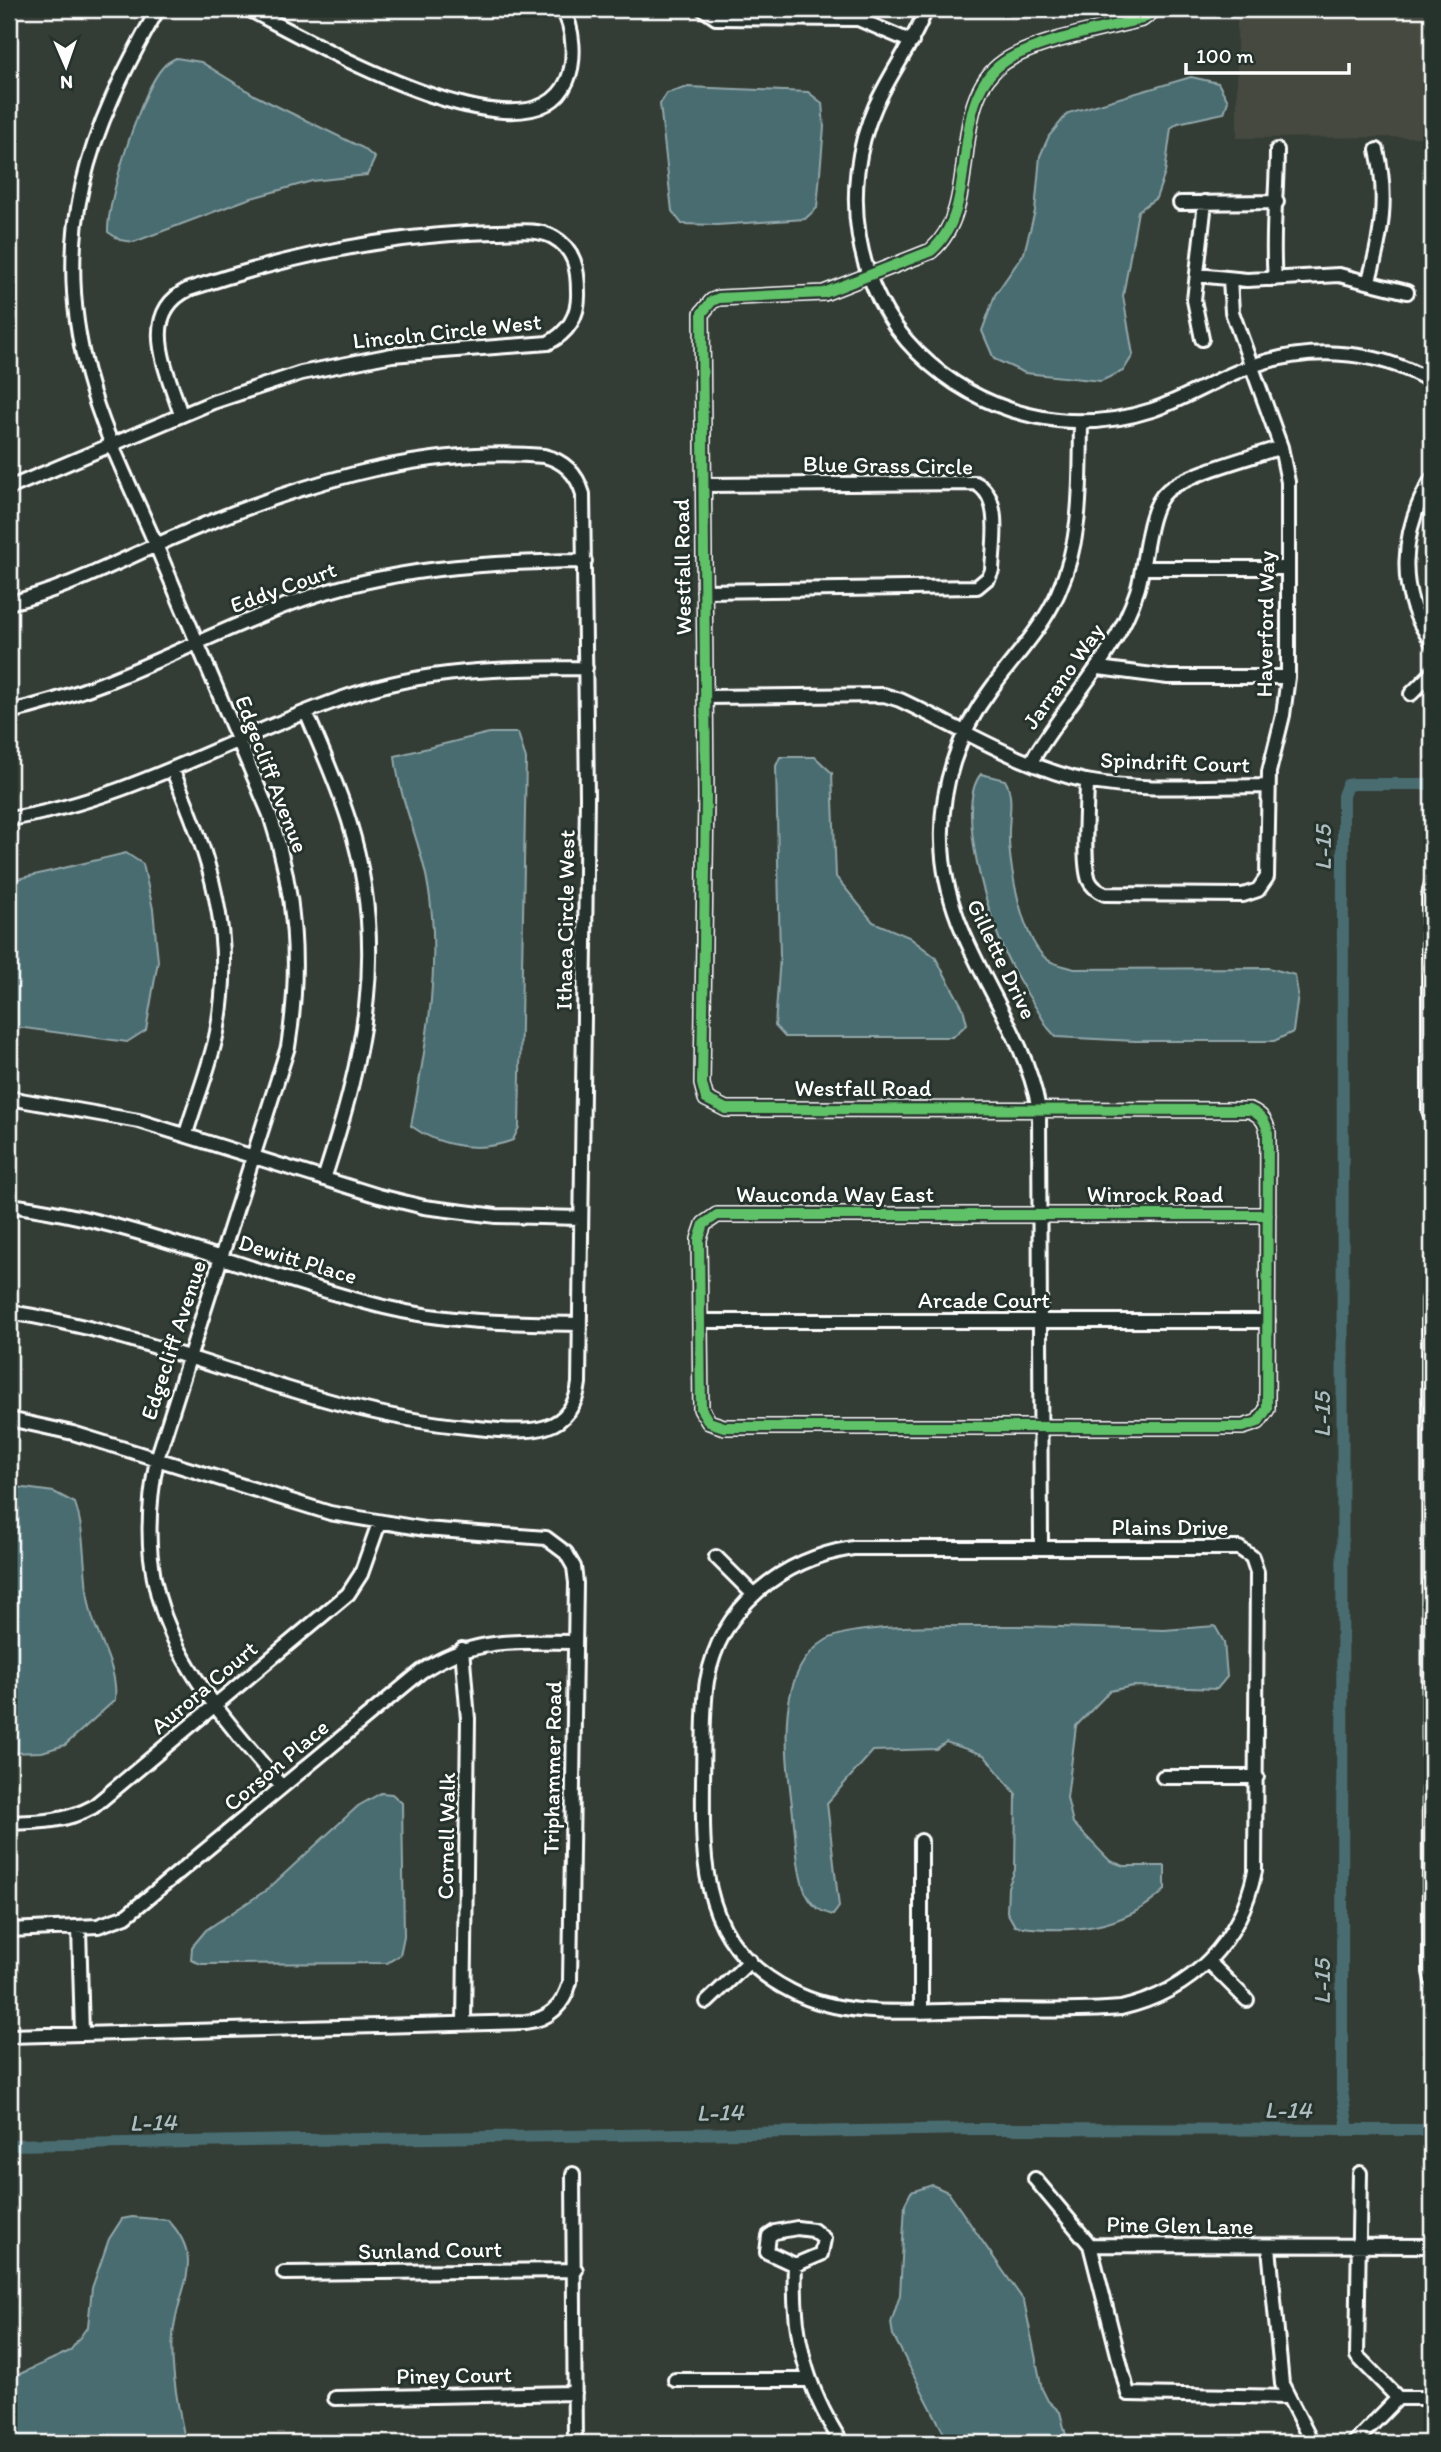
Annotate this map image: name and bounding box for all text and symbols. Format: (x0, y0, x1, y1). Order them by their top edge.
north arrow (32, 32, 102, 102)
scale bar (1186, 32, 1348, 76)
text: 100 m (1196, 43, 1254, 68)
text: N (60, 71, 73, 94)
street label: Lincoln Circle West (351, 307, 543, 355)
street label: Blue Grass Circle (803, 450, 973, 480)
street label: Westfall Road (667, 498, 697, 636)
street label: Haverford Way (1250, 550, 1280, 698)
street label: Eddy Court (226, 555, 340, 619)
street label: Jarrano Way (1016, 617, 1110, 734)
street label: Edgecliff Avenue (229, 691, 315, 857)
street label: Spindrift Court (1100, 745, 1251, 779)
water label: L-15 (1308, 823, 1337, 871)
street label: Ithaca Circle West (549, 829, 581, 1011)
street label: Gillette Drive (961, 894, 1043, 1024)
street label: Westfall Road (795, 1074, 932, 1102)
street label: Wauconda Way East (736, 1180, 934, 1208)
street label: Winrock Road (1087, 1180, 1223, 1208)
street label: Dewitt Place (235, 1228, 361, 1290)
street label: Edgecliff Avenue (134, 1257, 212, 1423)
street label: Arcade Court (918, 1286, 1050, 1314)
water label: L-15 (1307, 1390, 1336, 1438)
street label: Plains Drive (1111, 1513, 1229, 1541)
street label: Aurora Court (145, 1634, 263, 1740)
street label: Triphammer Road (536, 1680, 568, 1855)
street label: Corson Place (218, 1713, 334, 1817)
street label: Cornell Walk (431, 1772, 461, 1900)
water label: L-15 (1307, 1957, 1336, 2005)
water label: L-14 (1264, 2095, 1313, 2124)
water label: L-14 (696, 2097, 745, 2127)
water label: L-14 (129, 2107, 178, 2137)
street label: Pine Glen Lane (1106, 2210, 1254, 2240)
street label: Sunland Court (358, 2235, 503, 2265)
street label: Piney Court (396, 2360, 512, 2390)

